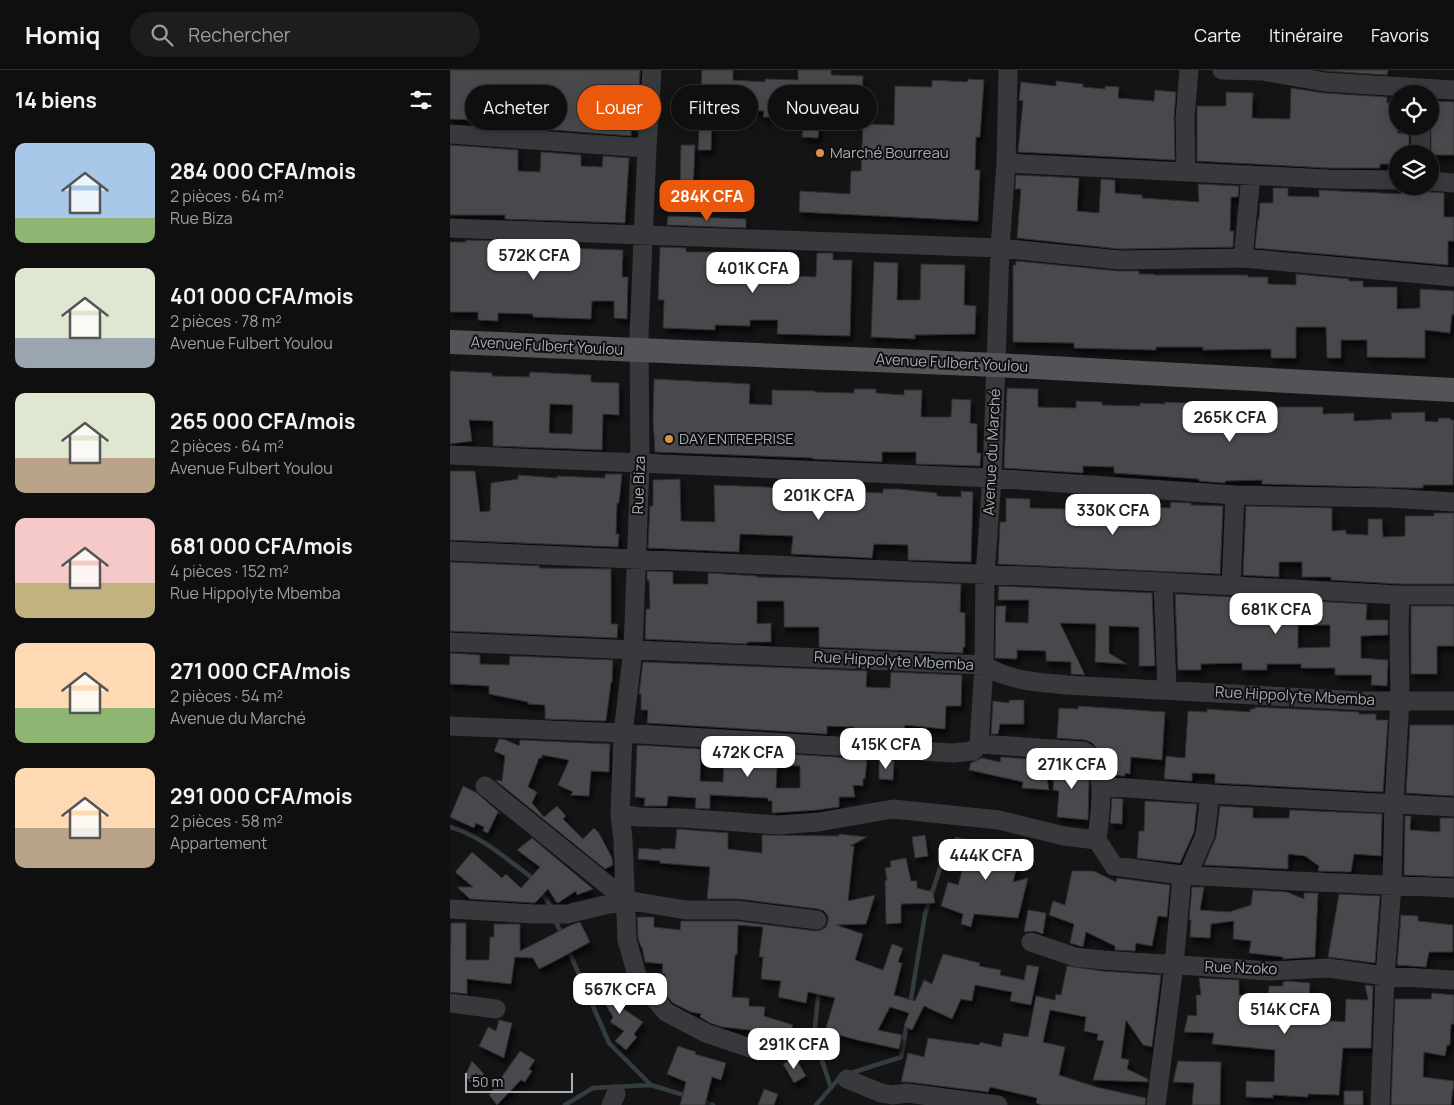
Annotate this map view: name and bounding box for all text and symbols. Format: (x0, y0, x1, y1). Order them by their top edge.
search box (130, 12, 480, 57)
text: Homiq (25, 18, 100, 51)
icon: search (148, 21, 176, 49)
text: Rechercher (188, 22, 291, 48)
text: Carte (1194, 23, 1241, 47)
text: Itinéraire (1269, 23, 1343, 47)
text: Favoris (1371, 23, 1429, 47)
chip: Acheter (465, 85, 567, 130)
chip: Louer (577, 85, 661, 130)
chip: Filtres (671, 85, 758, 130)
chip: Nouveau (768, 85, 877, 130)
map controls (1389, 85, 1439, 195)
button: locate (1389, 85, 1439, 135)
text: 14 biens (15, 86, 97, 114)
icon: filters (407, 86, 435, 114)
place label: Marché Bourreau (830, 142, 949, 163)
button: layers (1389, 145, 1439, 195)
marker: Marché Bourreau (814, 147, 826, 159)
text: 284 000 CFA/mois (170, 157, 356, 185)
icon: home (55, 163, 115, 223)
pin: 284K CFA (655, 180, 759, 222)
text: 2 pièces · 64 m² (170, 185, 284, 207)
text: 284K CFA (670, 185, 744, 207)
text: Rue Biza (170, 207, 233, 229)
pin: 572K CFA (482, 238, 586, 281)
text: 572K CFA (498, 244, 570, 266)
pin: 401K CFA (701, 252, 805, 294)
text: 401K CFA (717, 257, 789, 279)
text: 401 000 CFA/mois (170, 282, 353, 310)
icon: home (55, 288, 115, 348)
text: 2 pièces · 78 m² (170, 310, 282, 332)
street label: Avenue Fulbert Youlou (470, 331, 624, 360)
text: Avenue Fulbert Youlou (170, 332, 333, 354)
street label: Avenue Fulbert Youlou (875, 348, 1029, 377)
street label: Avenue du Marché (978, 388, 1005, 516)
pin: 265K CFA (1178, 400, 1282, 443)
text: 265K CFA (1194, 406, 1266, 428)
text: 265 000 CFA/mois (170, 407, 356, 435)
icon: home (55, 413, 115, 473)
place label: DAY ENTREPRISE (679, 428, 794, 449)
marker: DAY ENTREPRISE (663, 433, 675, 445)
text: 2 pièces · 64 m² (170, 435, 284, 457)
street label: Rue Biza (627, 455, 650, 515)
text: Avenue Fulbert Youlou (170, 457, 333, 479)
pin: 201K CFA (767, 478, 871, 521)
text: 201K CFA (783, 484, 855, 506)
pin: 330K CFA (1061, 494, 1165, 536)
text: 330K CFA (1076, 499, 1150, 521)
text: 681 000 CFA/mois (170, 532, 353, 560)
icon: home (55, 538, 115, 598)
text: 4 pièces · 152 m² (170, 560, 289, 582)
text: Rue Hippolyte Mbemba (170, 582, 341, 604)
pin: 681K CFA (1224, 592, 1328, 635)
text: 681K CFA (1241, 598, 1311, 620)
street label: Rue Hippolyte Mbemba (814, 646, 974, 675)
text: 271 000 CFA/mois (170, 657, 351, 685)
icon: home (55, 663, 115, 723)
street label: Rue Hippolyte Mbemba (1215, 681, 1375, 710)
text: 2 pièces · 54 m² (170, 685, 283, 707)
text: Avenue du Marché (170, 707, 306, 729)
pin: 415K CFA (834, 728, 938, 770)
text: 415K CFA (851, 733, 921, 755)
pin: 472K CFA (696, 736, 800, 778)
text: 472K CFA (712, 741, 784, 763)
pin: 271K CFA (1020, 748, 1124, 790)
text: 271K CFA (1037, 753, 1107, 775)
text: 291 000 CFA/mois (170, 782, 352, 810)
icon: home (55, 788, 115, 848)
text: 2 pièces · 58 m² (170, 810, 283, 832)
text: Appartement (170, 832, 267, 854)
pin: 444K CFA (934, 838, 1038, 881)
text: 444K CFA (950, 844, 1022, 866)
street label: Rue Nzoko (1204, 956, 1278, 979)
pin: 567K CFA (568, 972, 672, 1015)
text: 567K CFA (584, 978, 656, 1000)
pin: 514K CFA (1233, 992, 1337, 1035)
text: 514K CFA (1250, 998, 1320, 1020)
pin: 291K CFA (742, 1028, 846, 1070)
text: 291K CFA (759, 1033, 829, 1055)
scale bar (465, 1070, 572, 1093)
text: 50 m (472, 1072, 503, 1091)

